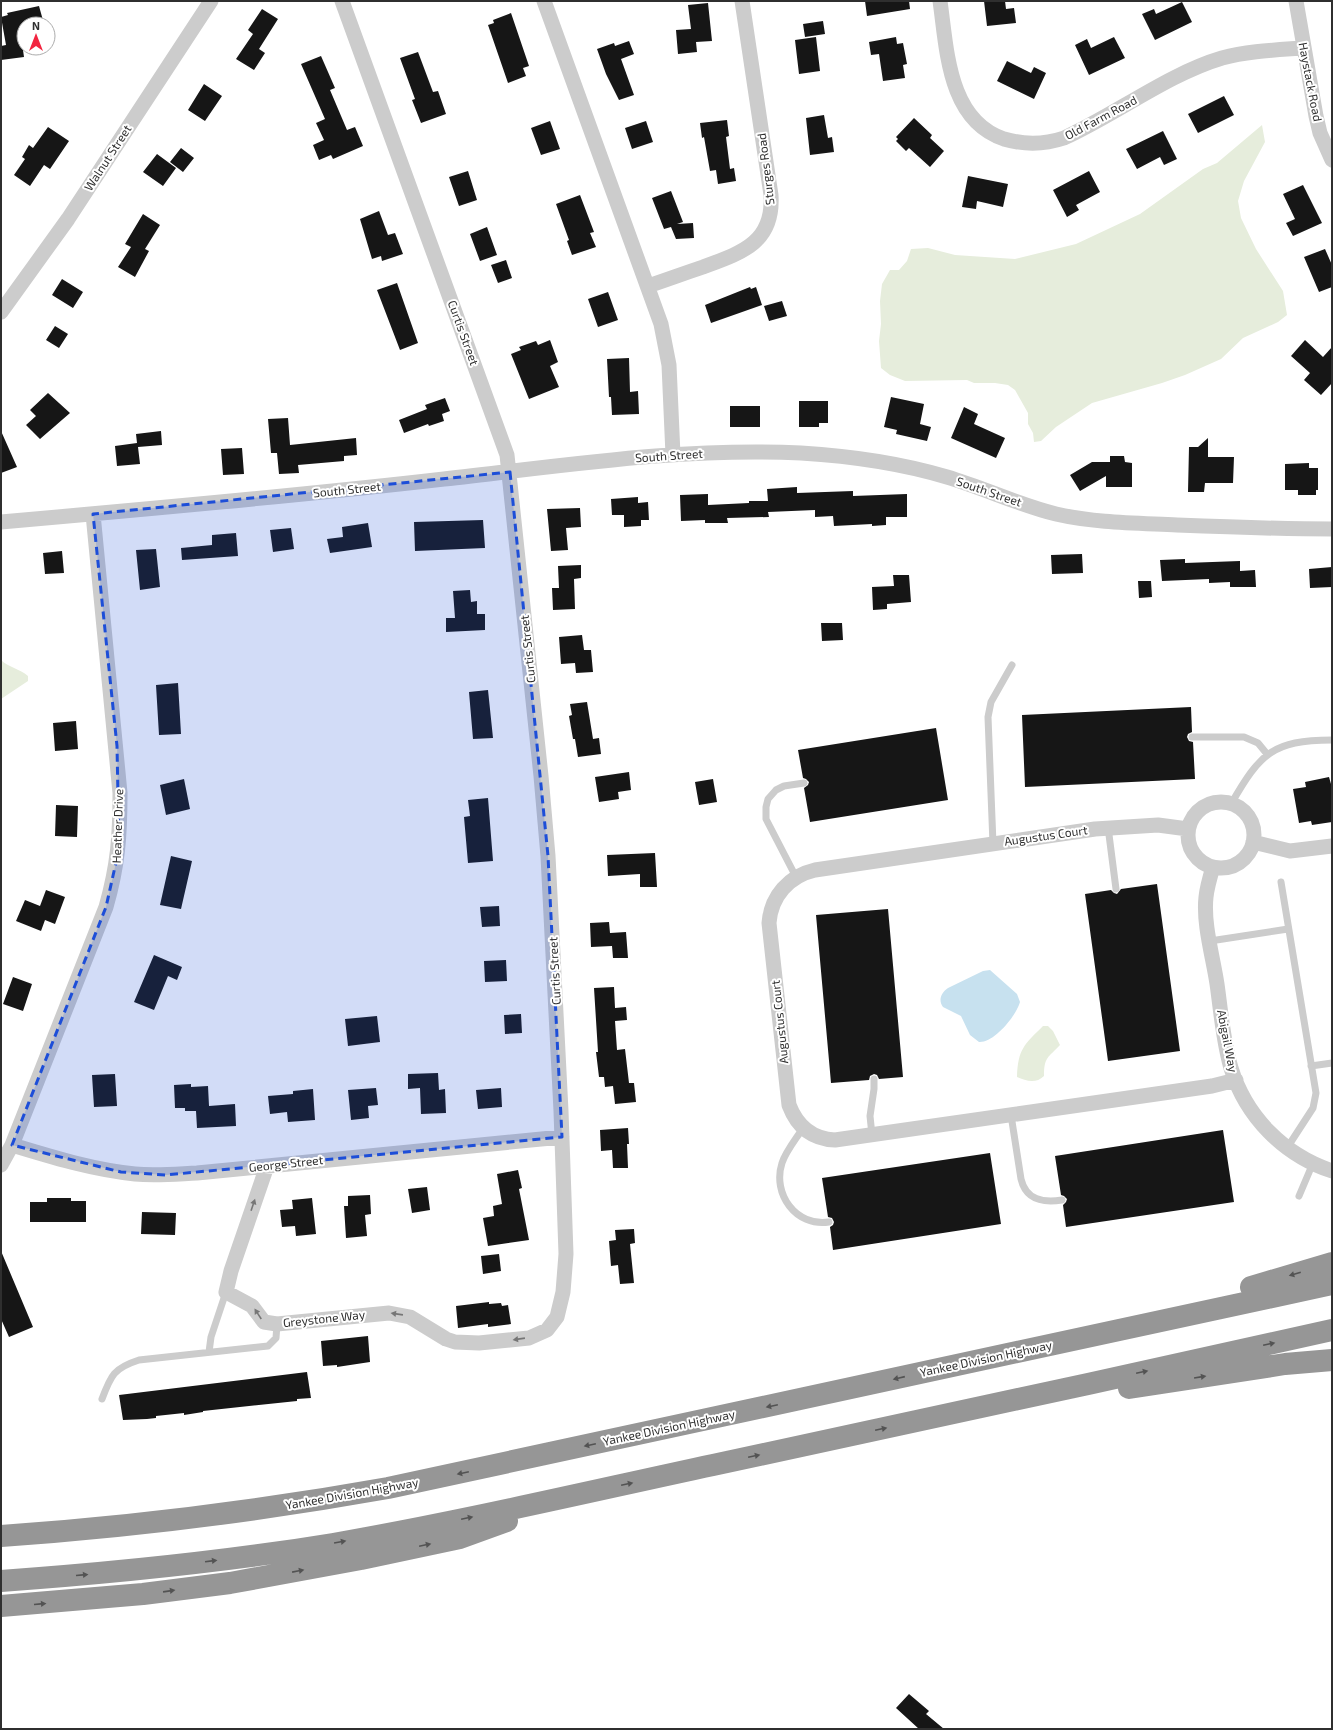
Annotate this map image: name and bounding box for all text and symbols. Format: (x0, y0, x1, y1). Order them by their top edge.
north arrow (16, 16, 56, 56)
text: N (32, 19, 40, 32)
street label: Haystack Road (1296, 41, 1326, 123)
street label: Old Farm Road (1062, 92, 1139, 142)
street label: Walnut Street (81, 122, 134, 193)
street label: Sturges Road (754, 132, 776, 206)
street label: Curtis Street (446, 298, 482, 367)
street label: South Street (635, 446, 704, 464)
street label: South Street (955, 473, 1024, 509)
street label: South Street (312, 478, 382, 500)
street label: Curtis Street (516, 614, 538, 684)
street label: Heather Drive (109, 788, 125, 864)
street label: Augustus Court (1003, 822, 1089, 848)
street label: Curtis Street (545, 936, 563, 1005)
street label: Augustus Court (768, 979, 790, 1065)
street label: Abigail Way (1215, 1008, 1241, 1074)
street label: George Street (248, 1152, 324, 1174)
one-way arrow (251, 1199, 257, 1211)
one-way arrow (1288, 1271, 1300, 1277)
street label: Greystone Way (282, 1307, 366, 1329)
one-way arrow (254, 1309, 262, 1319)
one-way arrow (391, 1311, 403, 1317)
one-way arrow (513, 1336, 526, 1343)
street label: Yankee Division Highway (919, 1337, 1054, 1379)
one-way arrow (1262, 1340, 1275, 1346)
one-way arrow (1135, 1368, 1148, 1374)
one-way arrow (1194, 1374, 1206, 1380)
one-way arrow (893, 1375, 905, 1381)
one-way arrow (766, 1403, 778, 1409)
street label: Yankee Division Highway (602, 1406, 737, 1448)
one-way arrow (875, 1425, 888, 1431)
one-way arrow (584, 1443, 596, 1449)
one-way arrow (748, 1453, 760, 1459)
one-way arrow (457, 1470, 469, 1476)
street label: Yankee Division Highway (284, 1474, 420, 1512)
one-way arrow (621, 1480, 633, 1486)
one-way arrow (461, 1515, 474, 1521)
one-way arrow (334, 1539, 346, 1545)
one-way arrow (419, 1542, 431, 1548)
one-way arrow (205, 1558, 217, 1564)
one-way arrow (292, 1567, 304, 1573)
one-way arrow (76, 1571, 88, 1578)
one-way arrow (163, 1588, 175, 1594)
one-way arrow (34, 1600, 46, 1607)

